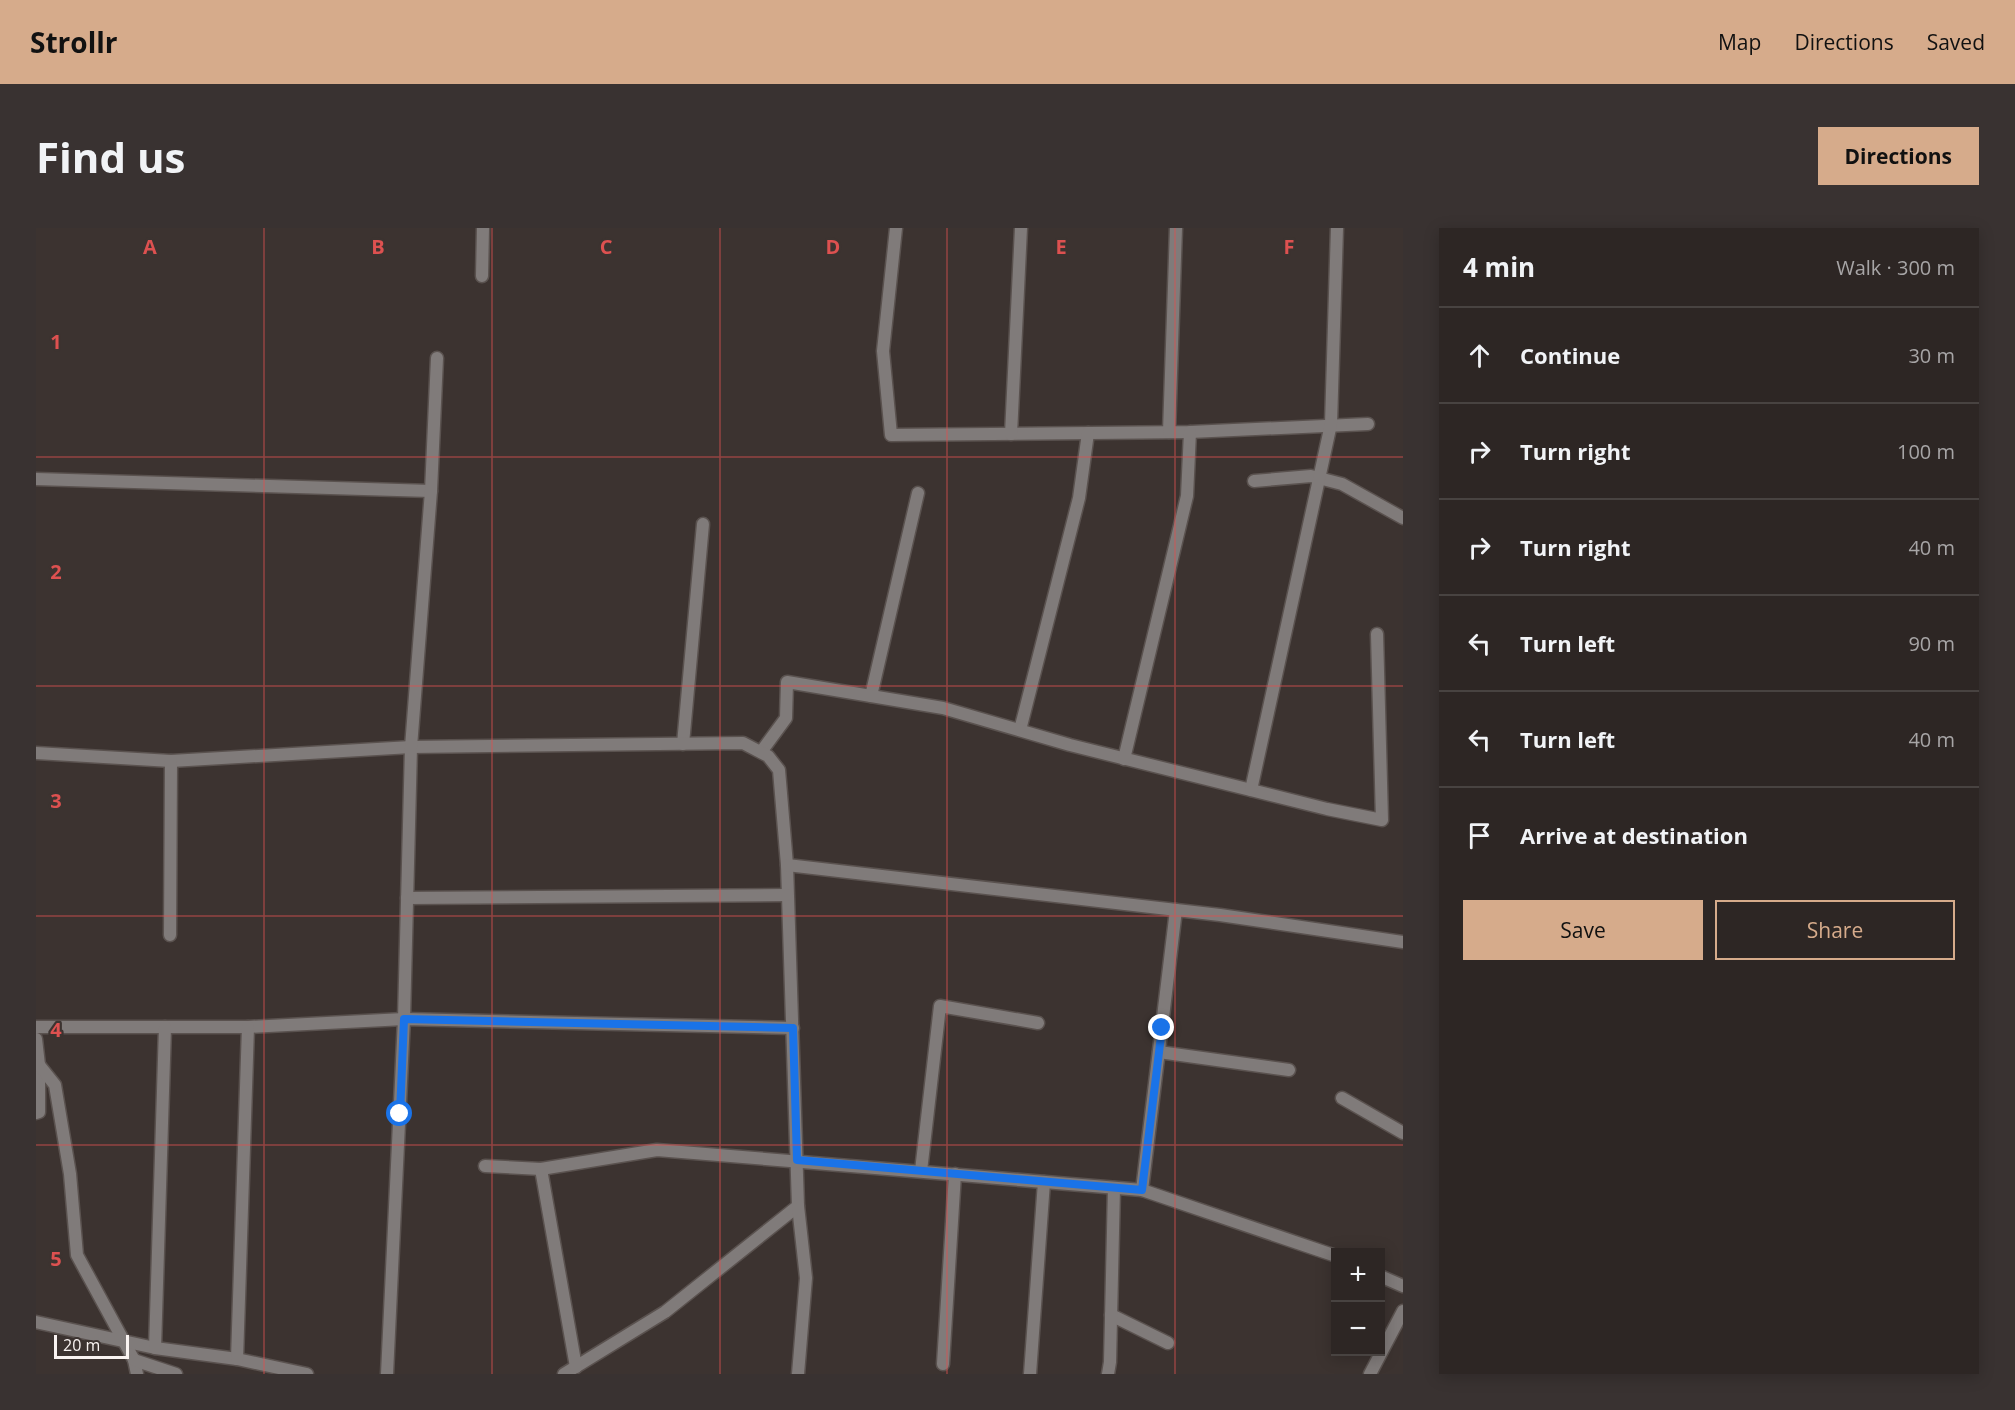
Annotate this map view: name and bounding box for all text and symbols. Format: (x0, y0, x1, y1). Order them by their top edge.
text: Strollr (30, 23, 117, 61)
text: Map (1718, 28, 1761, 56)
text: Directions (1794, 28, 1894, 56)
text: Saved (1927, 28, 1985, 56)
button: Directions (1818, 127, 1979, 185)
text: Find us (36, 128, 185, 185)
text: A (143, 233, 157, 260)
text: B (371, 233, 385, 260)
text: C (600, 233, 613, 260)
text: D (826, 233, 840, 260)
text: E (1055, 233, 1067, 260)
text: F (1284, 233, 1294, 260)
text: 4 min (1463, 249, 1535, 285)
text: Walk · 300 m (1836, 254, 1955, 281)
text: 1 (50, 328, 62, 355)
icon: ahead (1463, 339, 1496, 372)
text: Continue (1520, 340, 1620, 370)
text: 30 m (1908, 342, 1955, 369)
icon: right (1463, 435, 1496, 468)
text: Turn right (1520, 436, 1631, 466)
text: 100 m (1897, 438, 1955, 465)
icon: right (1463, 531, 1496, 564)
text: Turn right (1520, 532, 1631, 562)
text: 40 m (1908, 534, 1955, 561)
text: 2 (50, 558, 62, 585)
icon: left (1463, 627, 1496, 660)
text: Turn left (1520, 628, 1615, 658)
text: 90 m (1908, 630, 1955, 657)
icon: left (1463, 723, 1496, 756)
text: Turn left (1520, 724, 1615, 754)
text: 40 m (1908, 726, 1955, 753)
text: 3 (50, 787, 62, 814)
icon: arrive (1463, 819, 1496, 852)
text: Arrive at destination (1520, 820, 1748, 850)
button: Save (1463, 900, 1703, 960)
button: Share (1715, 900, 1955, 960)
route end (1148, 1014, 1174, 1040)
text: 4 (50, 1016, 62, 1043)
route start (386, 1100, 412, 1126)
text: 5 (50, 1245, 62, 1272)
map controls (1331, 1248, 1385, 1356)
button: + (1331, 1248, 1385, 1302)
button: − (1331, 1302, 1385, 1356)
scale bar (54, 1332, 129, 1360)
text: 20 m (63, 1334, 100, 1356)

